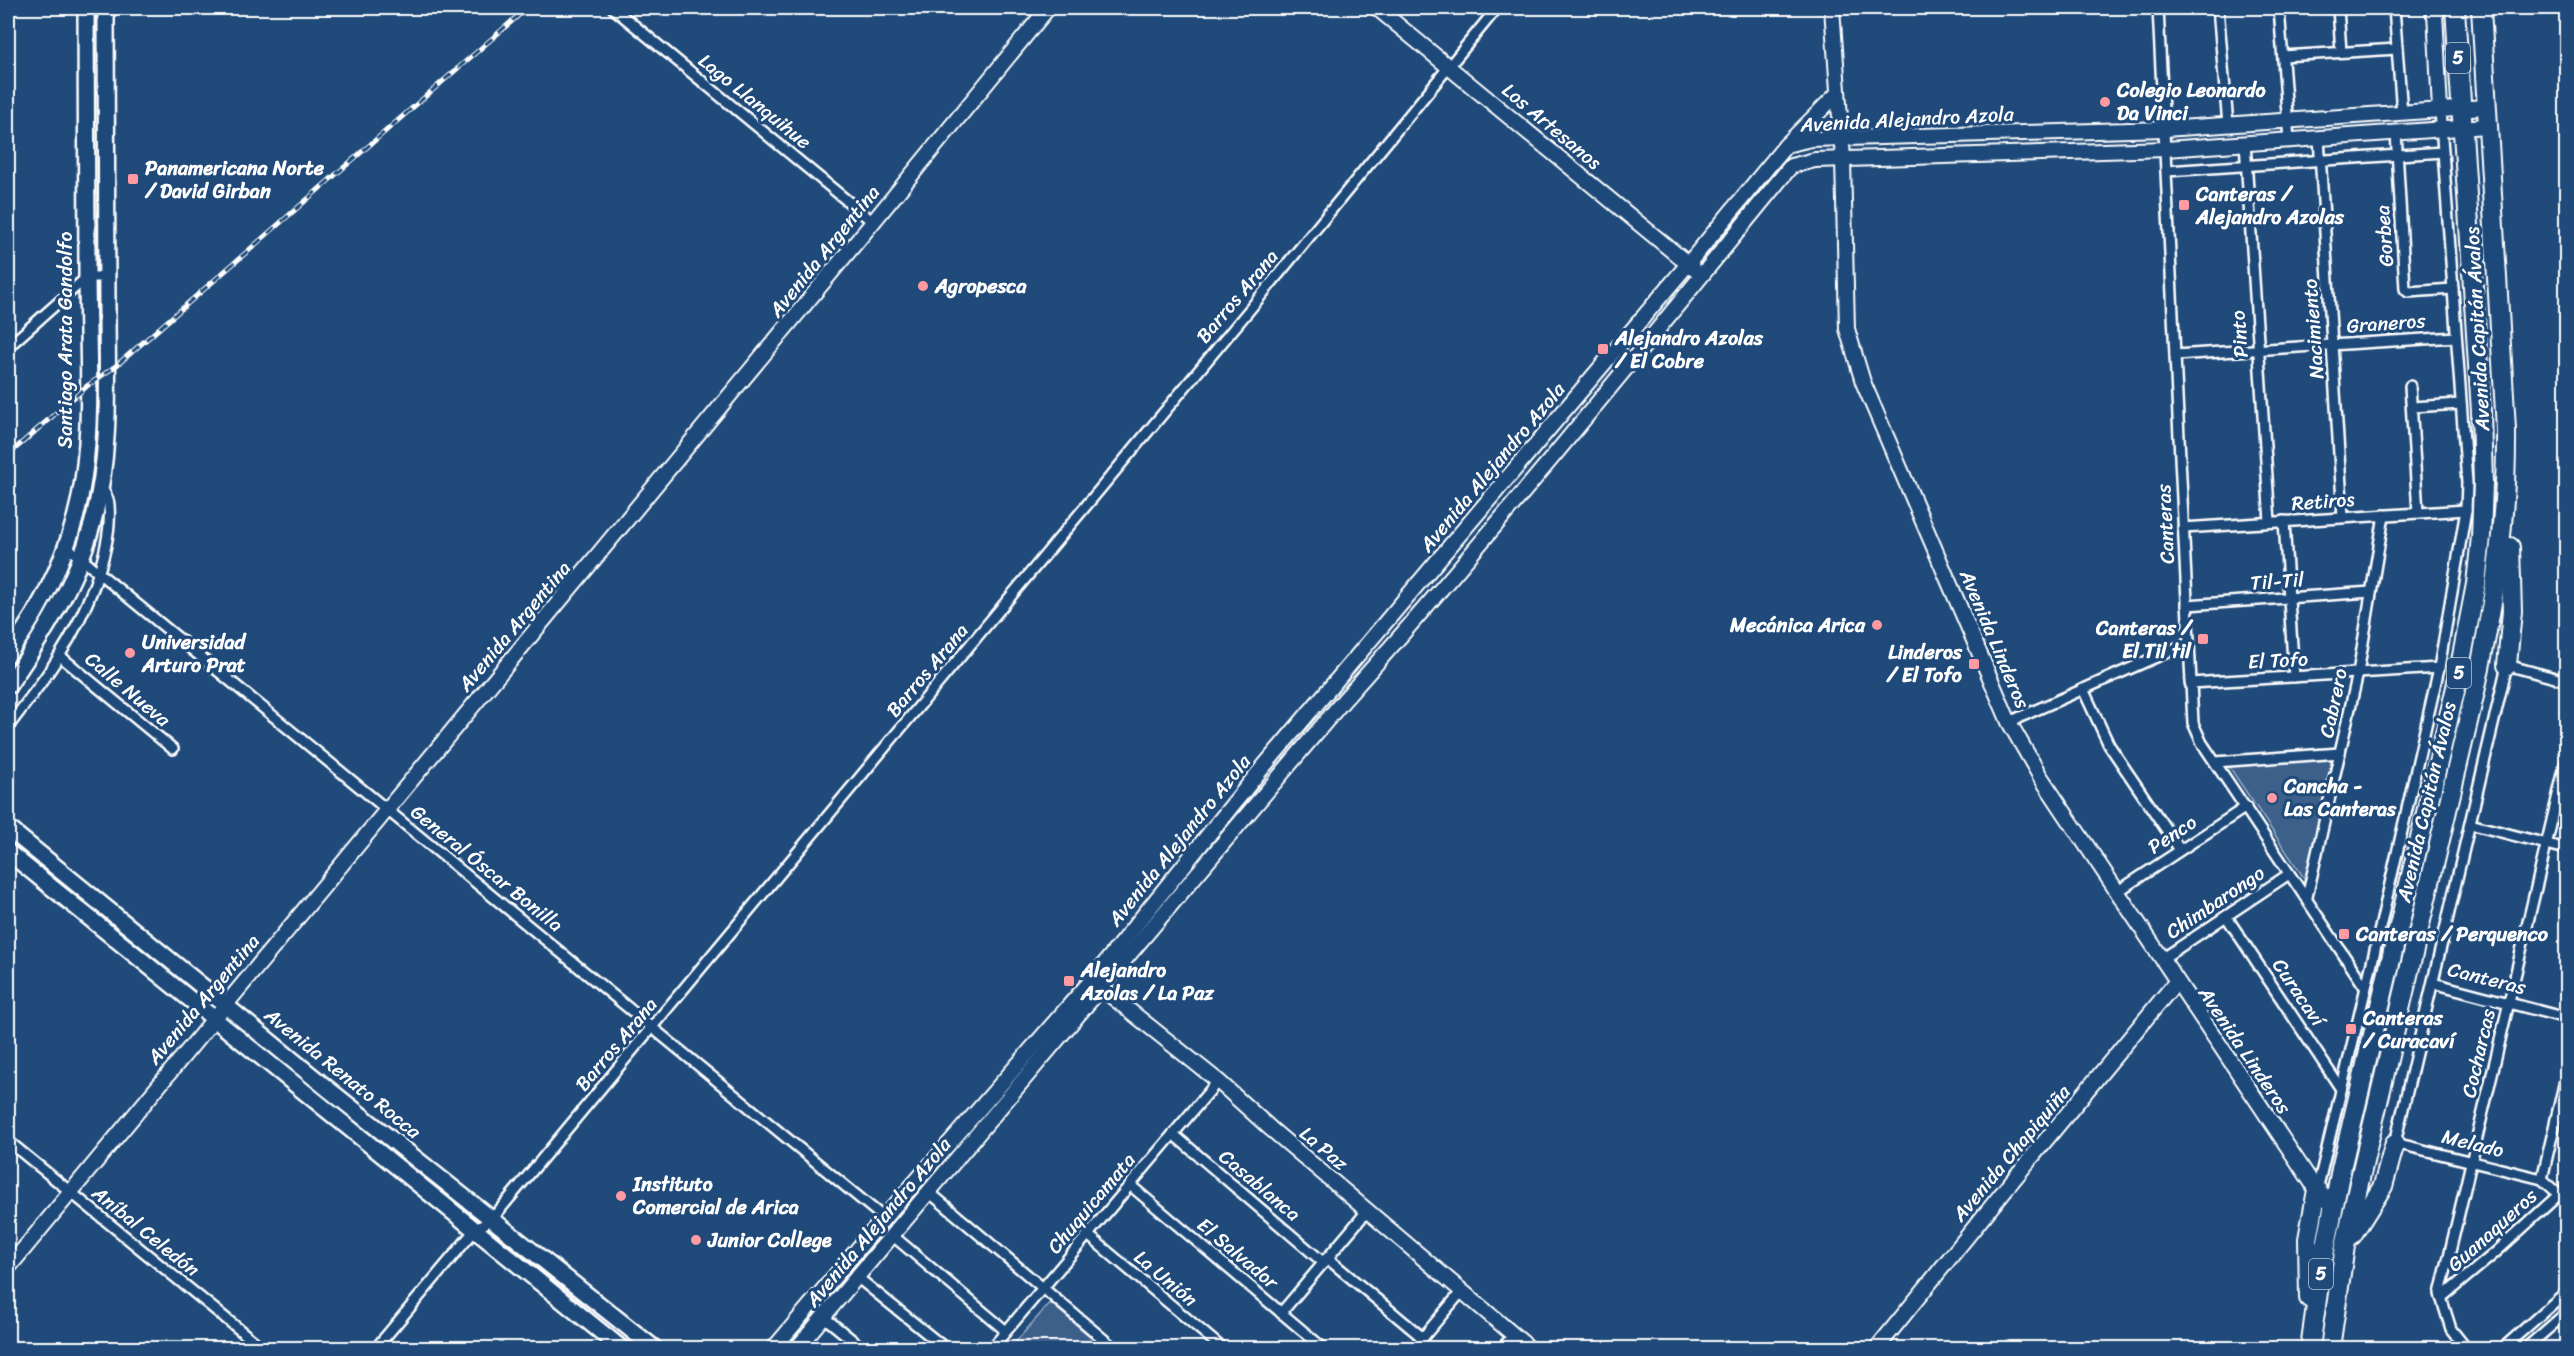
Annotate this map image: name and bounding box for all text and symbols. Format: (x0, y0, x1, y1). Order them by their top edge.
road number: 5 (2446, 43, 2470, 73)
street label: Lago Llanquihue (690, 44, 819, 158)
place label: Colegio Leonardo Da Vinci (2116, 73, 2267, 131)
street label: Los Artesanos (1494, 74, 1610, 179)
marker: Colegio Leonardo Da Vinci (2098, 95, 2112, 109)
street label: Avenida Alejandro Azola (1798, 96, 2016, 143)
place label: Panamericana Norte / David Girban (144, 151, 325, 209)
marker: Panamericana Norte / David Girban (126, 172, 140, 186)
street label: Avenida Argentina (759, 177, 889, 326)
place label: Canteras / Alejandro Azolas (2195, 177, 2345, 235)
marker: Canteras / Alejandro Azolas (2177, 198, 2191, 212)
street label: Gorbea (2365, 204, 2404, 268)
street label: Avenida Capitán Ávalos (2455, 225, 2500, 433)
street label: Santiago Arata Gandolfo (48, 231, 83, 448)
street label: Barros Arana (1187, 241, 1288, 352)
place label: Agropesca (934, 269, 1028, 304)
street label: Nacimiento (2293, 278, 2334, 380)
marker: Agropesca (916, 279, 930, 293)
street label: Graneros (2345, 303, 2427, 344)
street label: Pinto (2220, 309, 2259, 359)
place label: Alejandro Azolas / El Cobre (1614, 321, 1764, 379)
marker: Alejandro Azolas / El Cobre (1596, 342, 1610, 356)
street label: Avenida Alejandro Azola (1410, 374, 1575, 561)
street label: Canteras (2146, 482, 2185, 565)
street label: Retiros (2290, 482, 2356, 521)
street label: Avenida Argentina (448, 553, 580, 701)
street label: Til-Til (2249, 562, 2306, 601)
street label: Avenida Linderos (1949, 563, 2040, 715)
place label: Mecánica Arica (1729, 608, 1866, 643)
place label: Canteras / El Til til (2095, 611, 2194, 669)
street label: Barros Arana (877, 615, 978, 726)
marker: Mecánica Arica (1870, 618, 1884, 632)
place label: Universidad Arturo Prat (141, 625, 248, 683)
marker: Canteras / El Til til (2196, 632, 2210, 646)
place label: Linderos / El Tofo (1886, 635, 1963, 693)
street label: El Tofo (2247, 641, 2309, 680)
street label: Calle Nueva (77, 643, 179, 737)
marker: Universidad Arturo Prat (123, 646, 137, 660)
marker: Linderos / El Tofo (1967, 657, 1981, 671)
road number: 5 (2447, 658, 2471, 688)
street label: Cabrero (2309, 665, 2358, 741)
street label: Avenida Capitán Ávalos (2386, 698, 2467, 907)
street label: Avenida Alejandro Azola (1098, 746, 1261, 935)
place label: Cancha - Las Canteras (2283, 769, 2397, 827)
marker: Cancha - Las Canteras (2265, 791, 2279, 805)
street label: General Óscar Bonilla (402, 795, 571, 941)
street label: Penco (2140, 805, 2204, 864)
street label: Chimbarongo (2158, 856, 2272, 949)
place label: Canteras / Perquenco (2355, 917, 2549, 952)
street label: Avenida Argentina (137, 926, 269, 1074)
marker: Canteras / Perquenco (2337, 927, 2351, 941)
street label: Curacaví (2263, 951, 2336, 1036)
street label: Canteras (2444, 952, 2531, 1005)
place label: Alejandro Azolas / La Paz (1080, 953, 1215, 1011)
marker: Alejandro Azolas / La Paz (1062, 974, 1076, 988)
street label: Avenida Linderos (2188, 978, 2301, 1122)
street label: Barros Arana (566, 989, 667, 1100)
street label: Avenida Renato Rocca (255, 998, 430, 1149)
place label: Canteras / Curacaví (2362, 1001, 2457, 1059)
street label: Cocharcas (2451, 1004, 2506, 1101)
marker: Canteras / Curacaví (2344, 1022, 2358, 1036)
street label: Avenida Chapiquiña (1942, 1076, 2080, 1231)
street label: La Paz (1291, 1117, 1357, 1180)
street label: Melado (2438, 1119, 2508, 1168)
street label: Avenida Alejandro Azola (796, 1129, 961, 1316)
street label: Casablanca (1211, 1140, 1309, 1231)
street label: Chuquicamata (1038, 1145, 1145, 1262)
place label: Instituto Comercial de Arica (632, 1167, 799, 1225)
street label: Aníbal Celedón (83, 1176, 208, 1286)
street label: Guanaqueros (2439, 1179, 2546, 1281)
marker: Instituto Comercial de Arica (614, 1189, 628, 1203)
street label: El Salvador (1189, 1208, 1288, 1300)
place label: Junior College (707, 1223, 832, 1258)
marker: Junior College (689, 1233, 703, 1247)
street label: La Unión (1126, 1241, 1206, 1316)
road number: 5 (2309, 1259, 2333, 1289)

